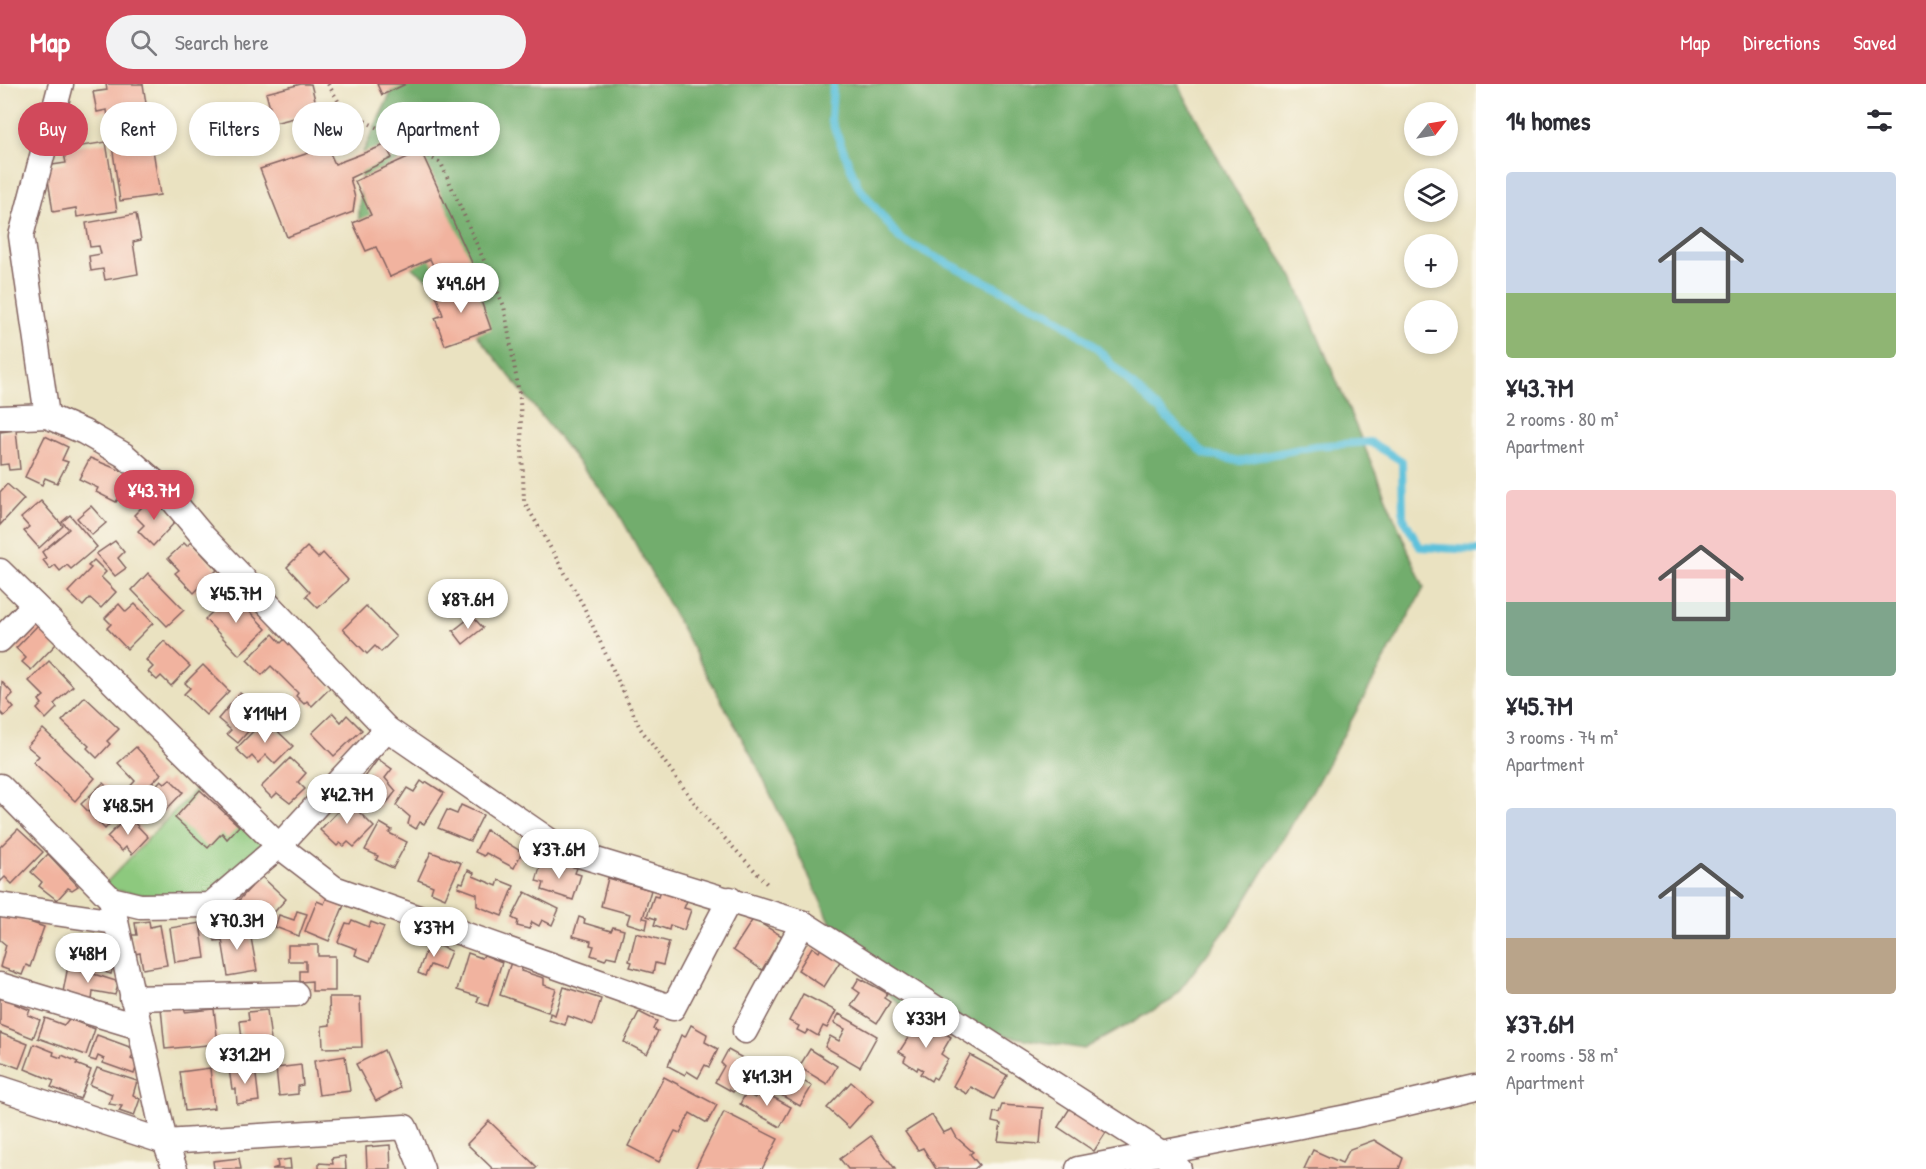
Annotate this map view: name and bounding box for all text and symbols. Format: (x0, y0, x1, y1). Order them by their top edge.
search box (106, 15, 526, 69)
text: Map (30, 23, 70, 61)
icon: search (127, 26, 160, 59)
text: Search here (175, 27, 269, 57)
text: Map (1680, 28, 1710, 57)
text: Directions (1743, 28, 1820, 57)
text: Saved (1853, 28, 1896, 57)
chip: Buy (18, 102, 88, 156)
chip: Rent (100, 102, 177, 156)
chip: Filters (189, 102, 280, 156)
chip: New (292, 102, 364, 156)
chip: Apartment (376, 102, 500, 156)
north arrow (1404, 102, 1458, 156)
map controls (1404, 102, 1458, 354)
text: 14 homes (1506, 103, 1591, 138)
icon: filters (1863, 104, 1896, 137)
button: layers (1404, 168, 1458, 222)
icon: home (1647, 211, 1755, 319)
button: + (1404, 234, 1458, 288)
pin: ¥49.6M (412, 263, 510, 314)
text: ¥49.6M (437, 269, 485, 296)
button: − (1404, 300, 1458, 354)
text: ¥43.7M (1506, 370, 1573, 405)
text: 2 rooms · 80 m² (1506, 405, 1619, 432)
text: Apartment (1506, 432, 1584, 459)
pin: ¥43.7M (105, 470, 203, 521)
text: ¥43.7M (128, 476, 180, 503)
icon: home (1647, 529, 1755, 637)
pin: ¥45.7M (187, 573, 285, 624)
text: ¥45.7M (210, 579, 262, 606)
pin: ¥87.6M (419, 579, 517, 630)
text: ¥87.6M (442, 585, 494, 612)
text: ¥45.7M (1506, 688, 1573, 723)
pin: ¥114M (223, 693, 307, 744)
text: ¥114M (243, 699, 287, 726)
text: 3 rooms · 74 m² (1506, 723, 1618, 750)
text: Apartment (1506, 750, 1584, 777)
pin: ¥42.7M (298, 774, 396, 825)
text: ¥42.7M (321, 780, 373, 807)
pin: ¥48.5M (79, 785, 177, 836)
text: ¥48.5M (103, 791, 153, 818)
pin: ¥37.6M (510, 829, 608, 880)
text: ¥37.6M (533, 835, 585, 862)
icon: home (1647, 847, 1755, 955)
pin: ¥70.3M (188, 900, 286, 951)
text: ¥70.3M (210, 906, 264, 933)
pin: ¥37M (398, 907, 470, 958)
text: ¥37M (414, 913, 454, 940)
pin: ¥48M (52, 933, 124, 984)
text: ¥48M (69, 939, 107, 966)
pin: ¥33M (890, 998, 962, 1049)
text: ¥33M (906, 1004, 946, 1031)
text: ¥37.6M (1506, 1006, 1574, 1041)
pin: ¥31.2M (196, 1034, 294, 1085)
text: ¥31.2M (219, 1040, 271, 1067)
text: 2 rooms · 58 m² (1506, 1041, 1618, 1068)
pin: ¥41.3M (718, 1056, 816, 1107)
text: ¥41.3M (742, 1062, 792, 1089)
text: Apartment (1506, 1068, 1584, 1095)

